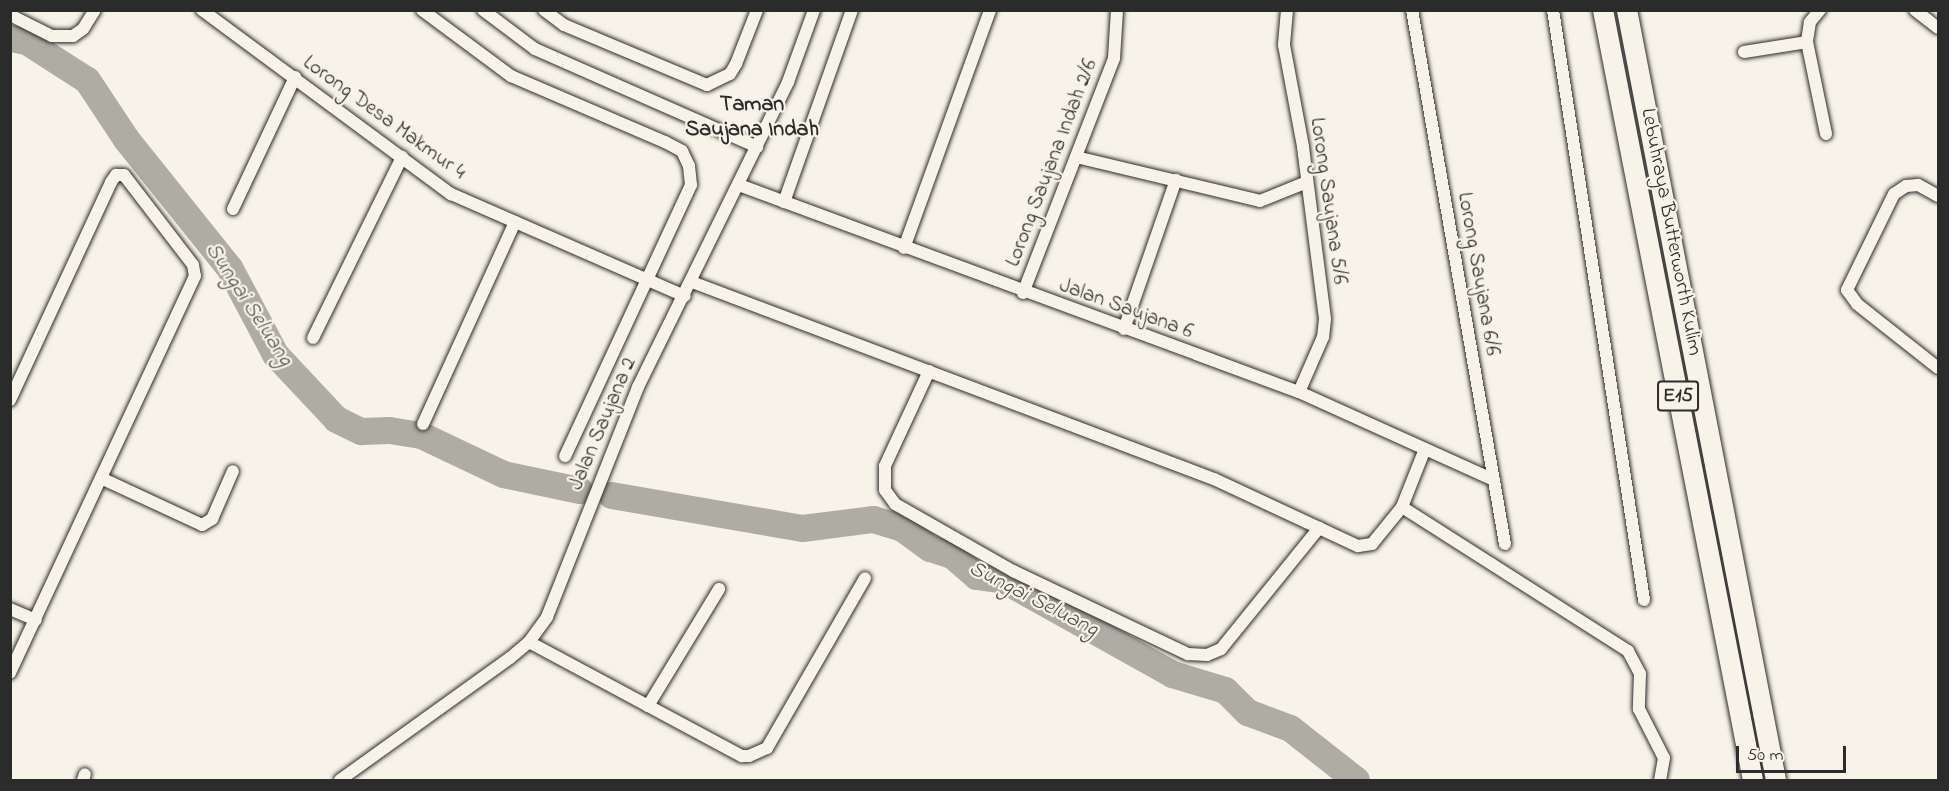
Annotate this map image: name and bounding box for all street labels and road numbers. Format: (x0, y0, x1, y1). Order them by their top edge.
street label: Lorong Desa Makmur 4 (298, 50, 470, 186)
street label: Lorong Saujana Indah 2/6 (1001, 56, 1103, 270)
street label: Lebuhraya Butterworth Kulim (1635, 106, 1707, 358)
street label: Lorong Saujana 5/6 (1304, 116, 1352, 286)
street label: Lorong Saujana 6/6 (1451, 190, 1505, 358)
street label: Jalan Saujana 6 (1056, 273, 1196, 345)
street label: Jalan Saujana 2 (564, 354, 642, 494)
road number: E15 (1657, 379, 1699, 413)

